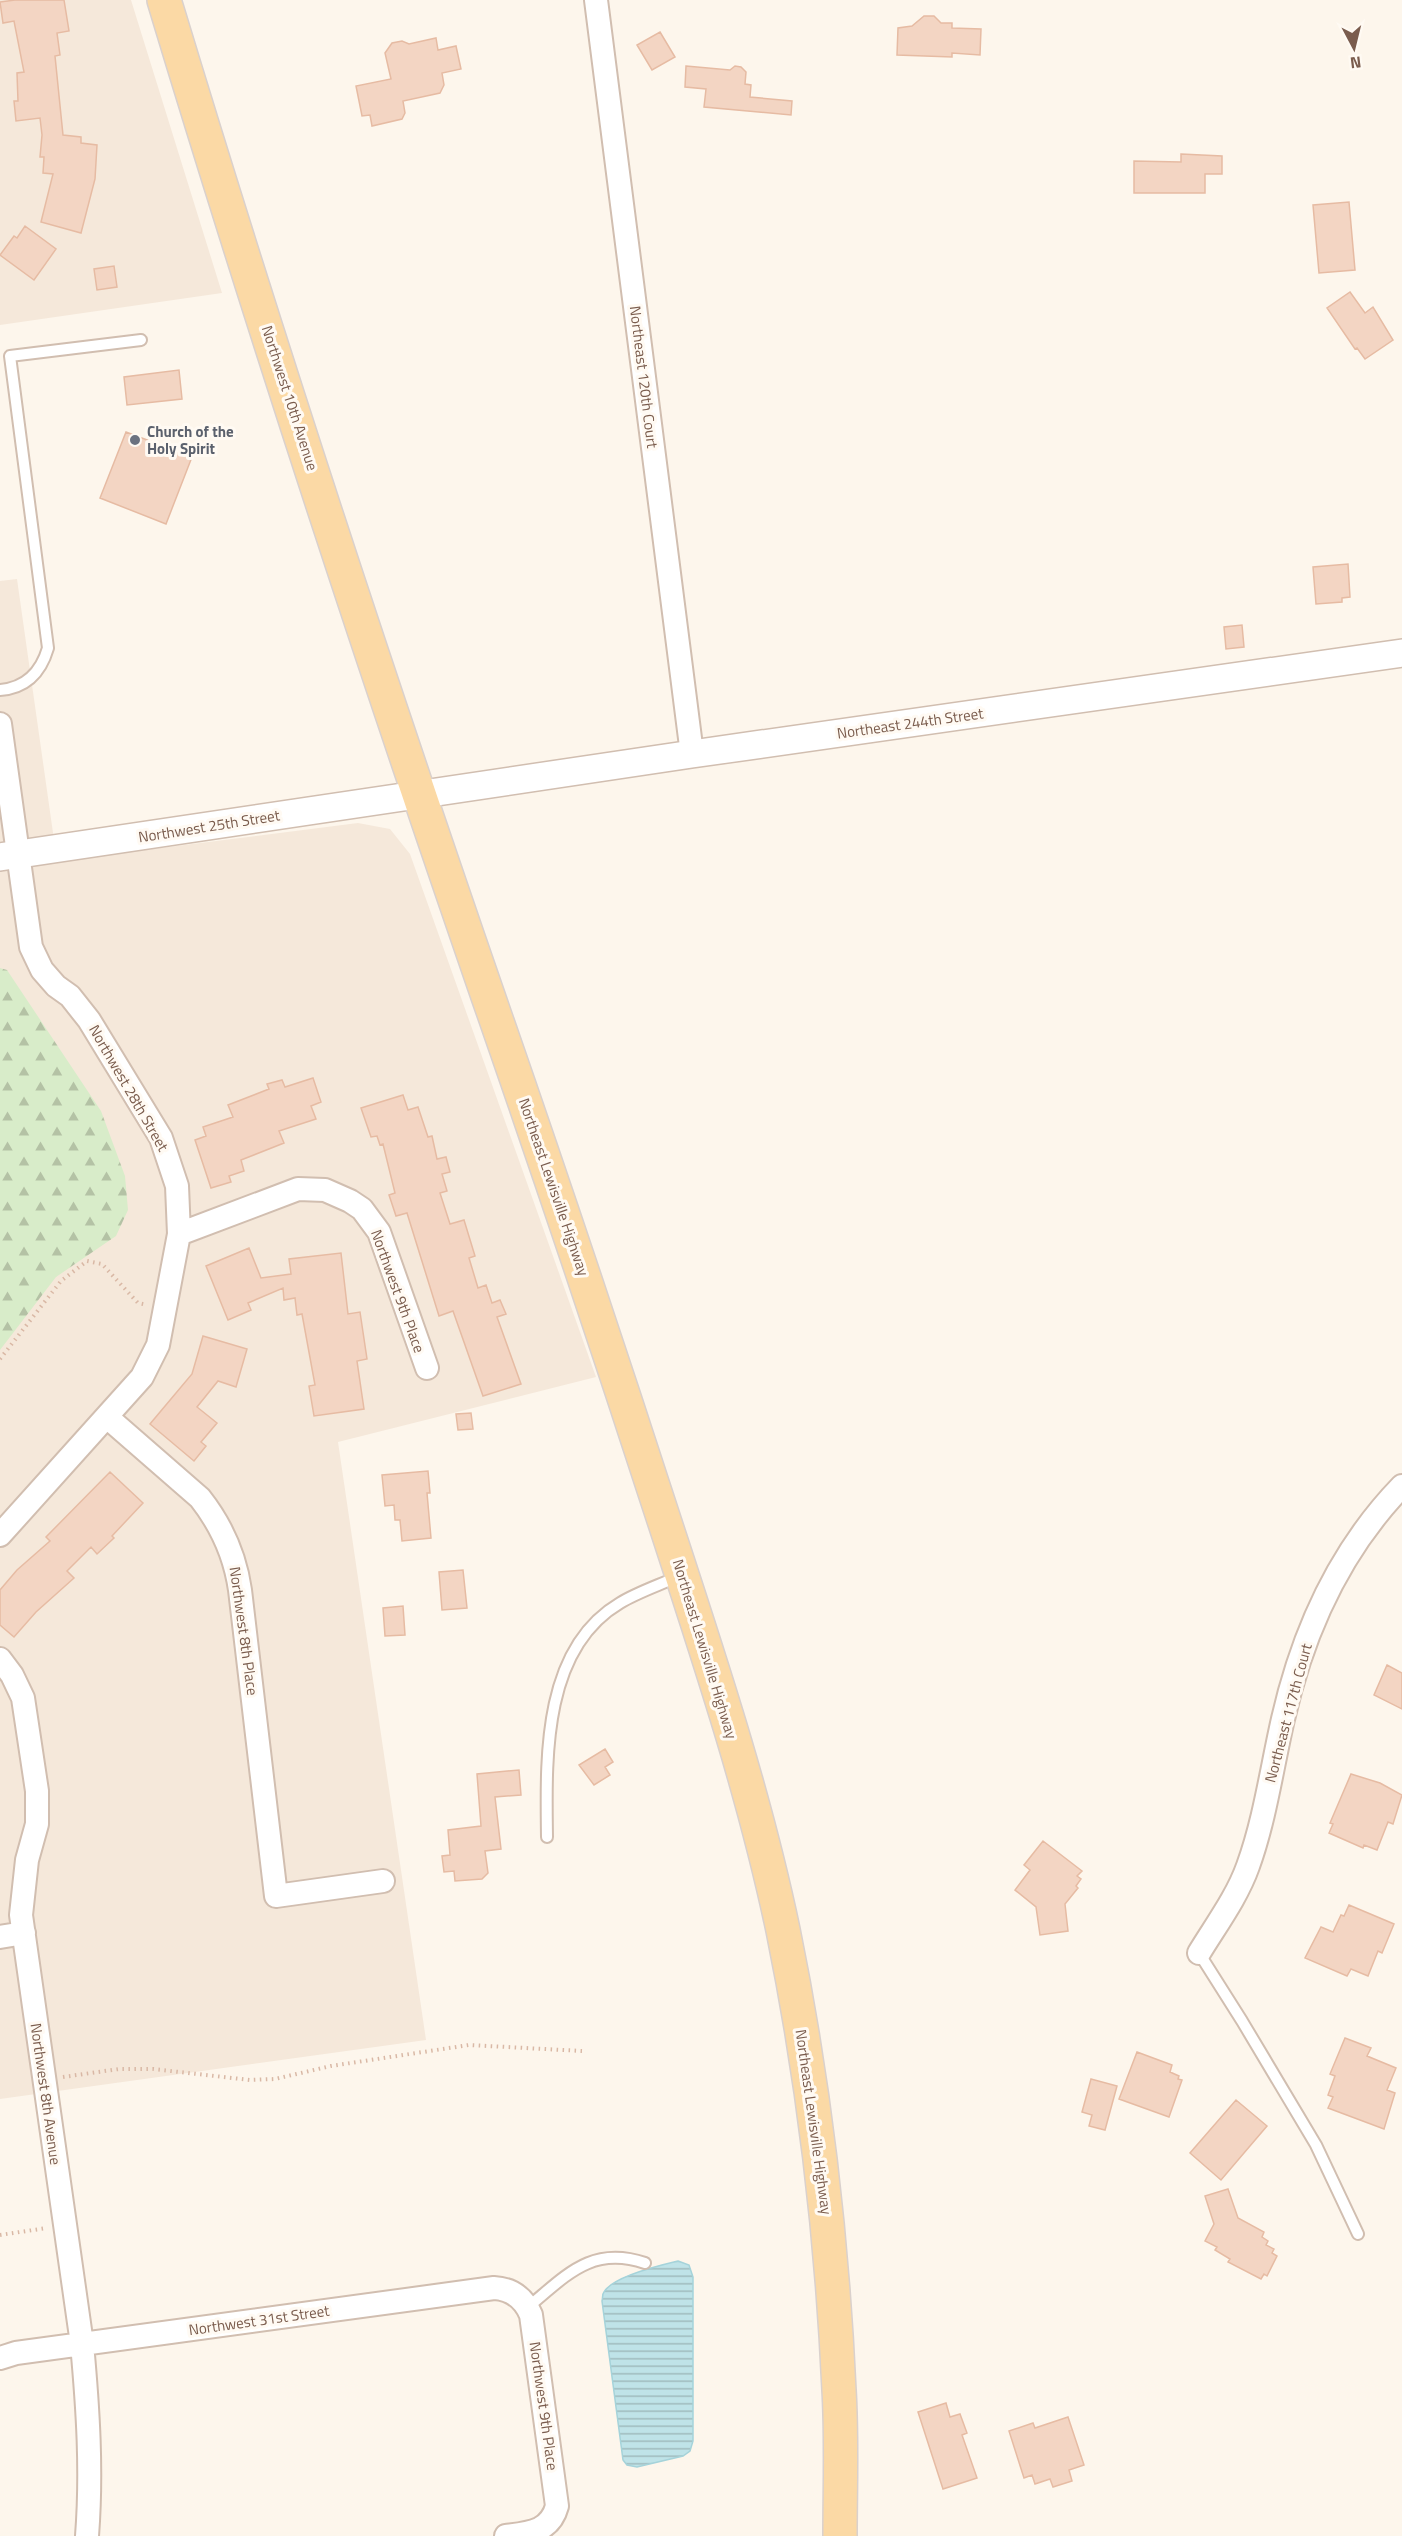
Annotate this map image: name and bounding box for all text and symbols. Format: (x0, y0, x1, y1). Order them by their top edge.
north arrow (1324, 18, 1384, 78)
text: N (1349, 50, 1363, 75)
street label: Northeast 120th Court (624, 304, 664, 450)
street label: Northwest 10th Avenue (256, 323, 324, 473)
place label: Church of the Holy Spirit (147, 420, 234, 460)
marker: Church of the Holy Spirit (128, 433, 142, 447)
street label: Northeast 244th Street (835, 701, 985, 745)
street label: Northwest 25th Street (137, 803, 282, 849)
street label: Northwest 28th Street (83, 1020, 175, 1156)
street label: Northeast Lewisville Highway (513, 1095, 595, 1279)
street label: Northwest 9th Place (365, 1226, 431, 1356)
street label: Northeast Lewisville Highway (667, 1556, 743, 1742)
street label: Northwest 8th Place (224, 1565, 264, 1697)
street label: Northeast 117th Court (1258, 1640, 1318, 1785)
street label: Northwest 8th Avenue (25, 2022, 67, 2166)
street label: Northeast Lewisville Highway (790, 2028, 838, 2216)
street label: Northwest 31st Street (187, 2299, 332, 2341)
street label: Northwest 9th Place (524, 2340, 564, 2472)

